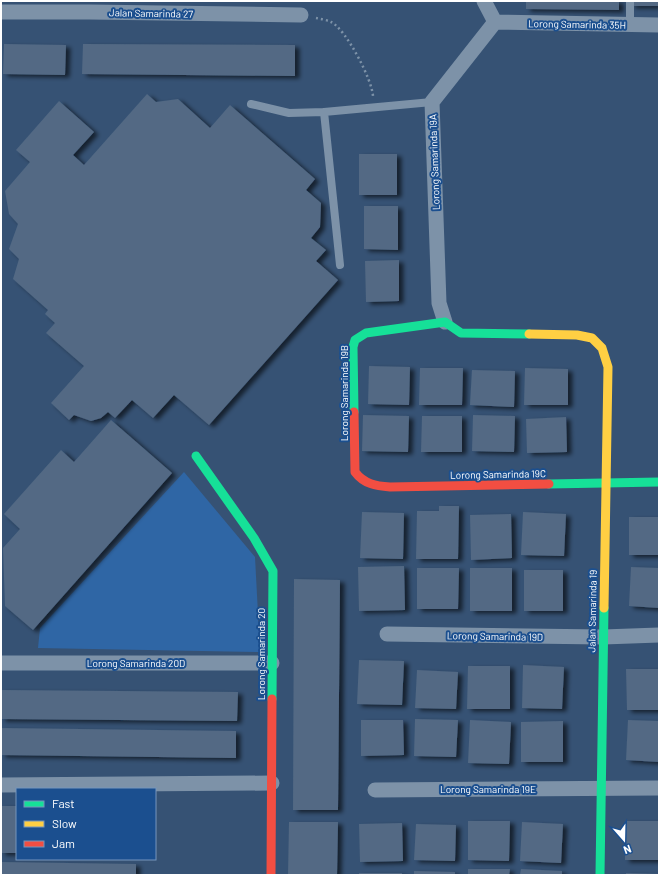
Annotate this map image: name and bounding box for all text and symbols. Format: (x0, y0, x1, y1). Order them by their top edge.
street label: Jalan Samarinda 27 (109, 6, 193, 20)
street label: Lorong Samarinda 35H (528, 17, 626, 31)
street label: Lorong Samarinda 19A (426, 114, 442, 210)
street label: Lorong Samarinda 19B (338, 345, 350, 441)
street label: Lorong Samarinda 19C (450, 467, 546, 481)
street label: Jalan Samarinda 19 (585, 570, 599, 652)
street label: Lorong Samarinda 20 (255, 608, 267, 700)
street label: Lorong Samarinda 19D (447, 629, 543, 643)
street label: Lorong Samarinda 20D (87, 657, 185, 669)
street label: Lorong Samarinda 19E (440, 783, 536, 795)
legend (16, 788, 156, 860)
text: Fast (52, 796, 75, 810)
text: Slow (52, 816, 77, 830)
north arrow (604, 820, 644, 860)
text: Jam (52, 836, 75, 850)
text: N (622, 843, 633, 857)

